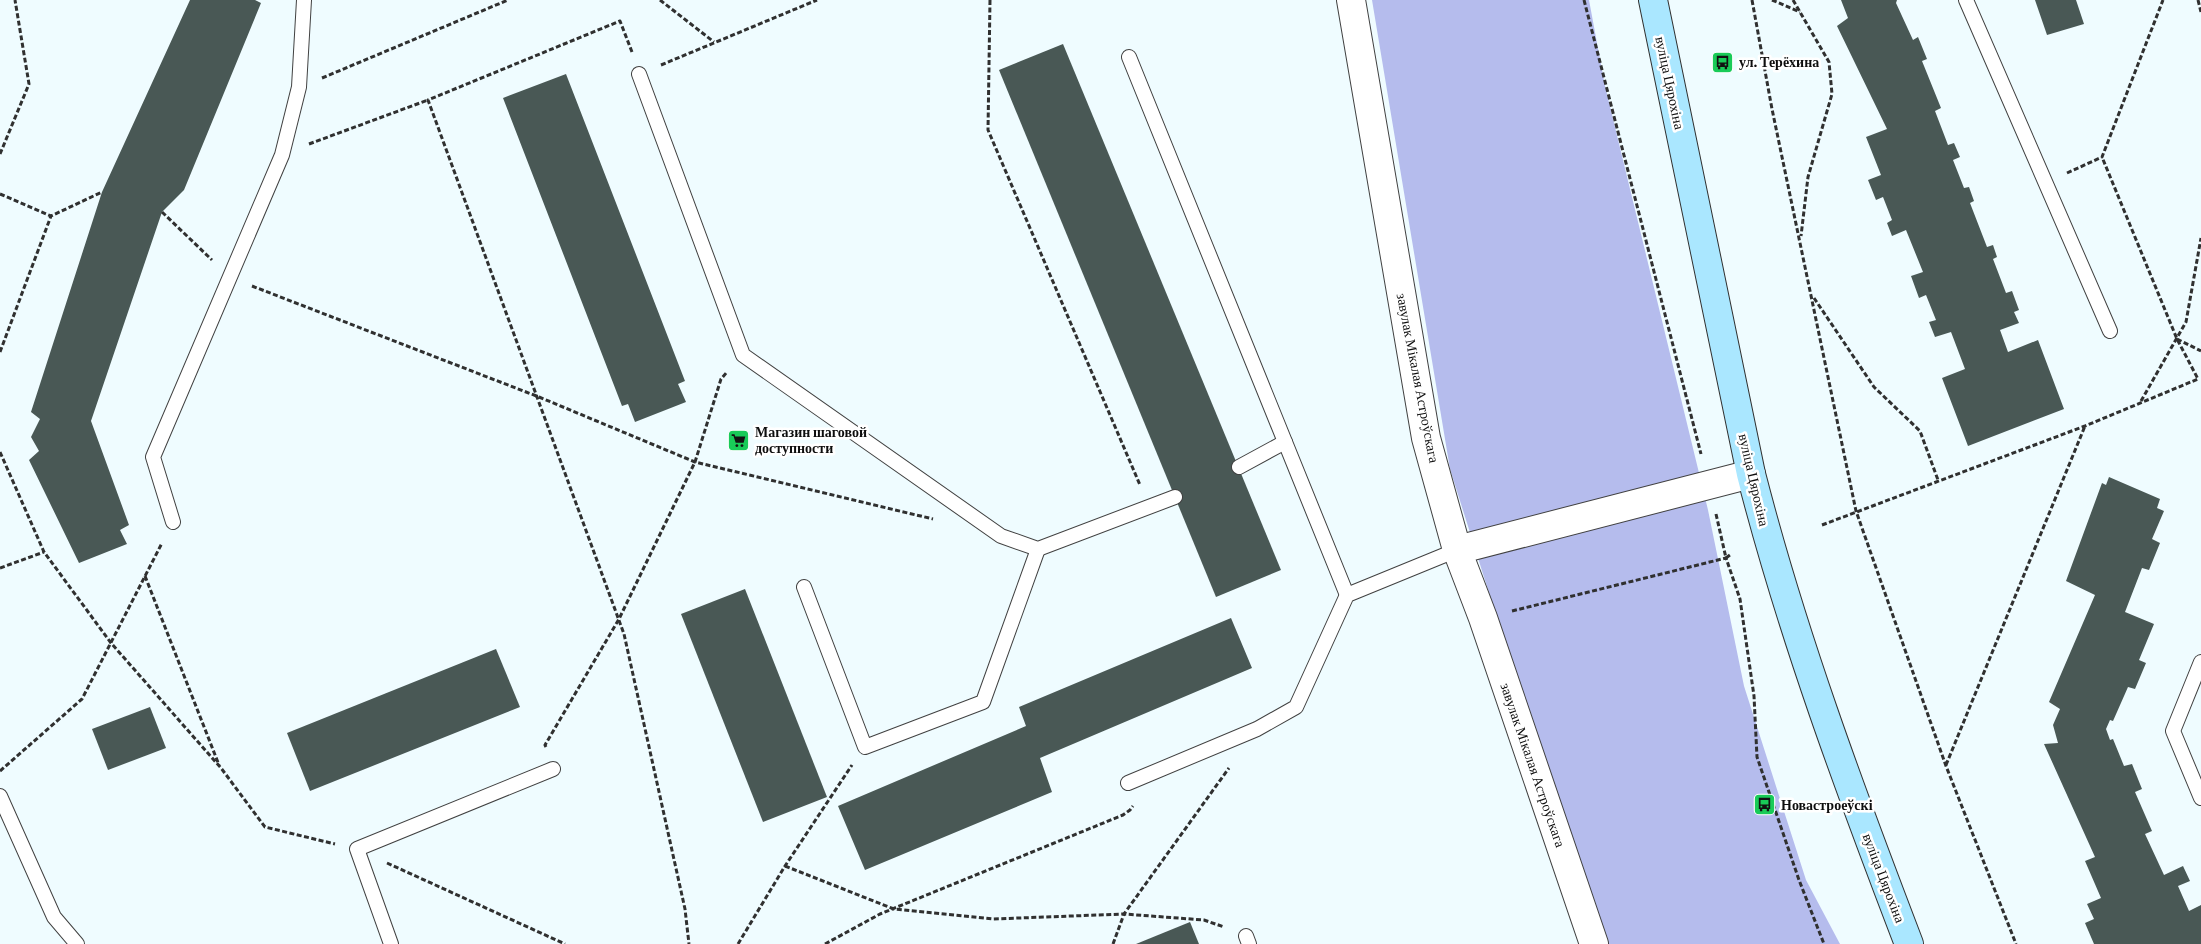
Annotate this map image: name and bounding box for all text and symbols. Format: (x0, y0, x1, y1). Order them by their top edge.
street label: вуліца Цярохіна (1652, 35, 1688, 132)
bus stop icon: ул. Терёхина (1711, 50, 1735, 74)
place label: ул. Терёхина (1739, 54, 1819, 70)
street label: завулак Мікалая Астроўскага (1394, 292, 1442, 465)
place label: Магазин шаговой доступности (755, 424, 867, 456)
supermarket icon: Магазин шаговой доступности (727, 428, 751, 452)
street label: вуліца Цярохіна (1736, 432, 1773, 529)
street label: завулак Мікалая Астроўскага (1497, 681, 1569, 850)
bus stop icon: Новастроеўскі (1753, 793, 1777, 817)
place label: Новастроеўскі (1781, 797, 1873, 813)
street label: вуліца Цярохіна (1860, 831, 1909, 926)

